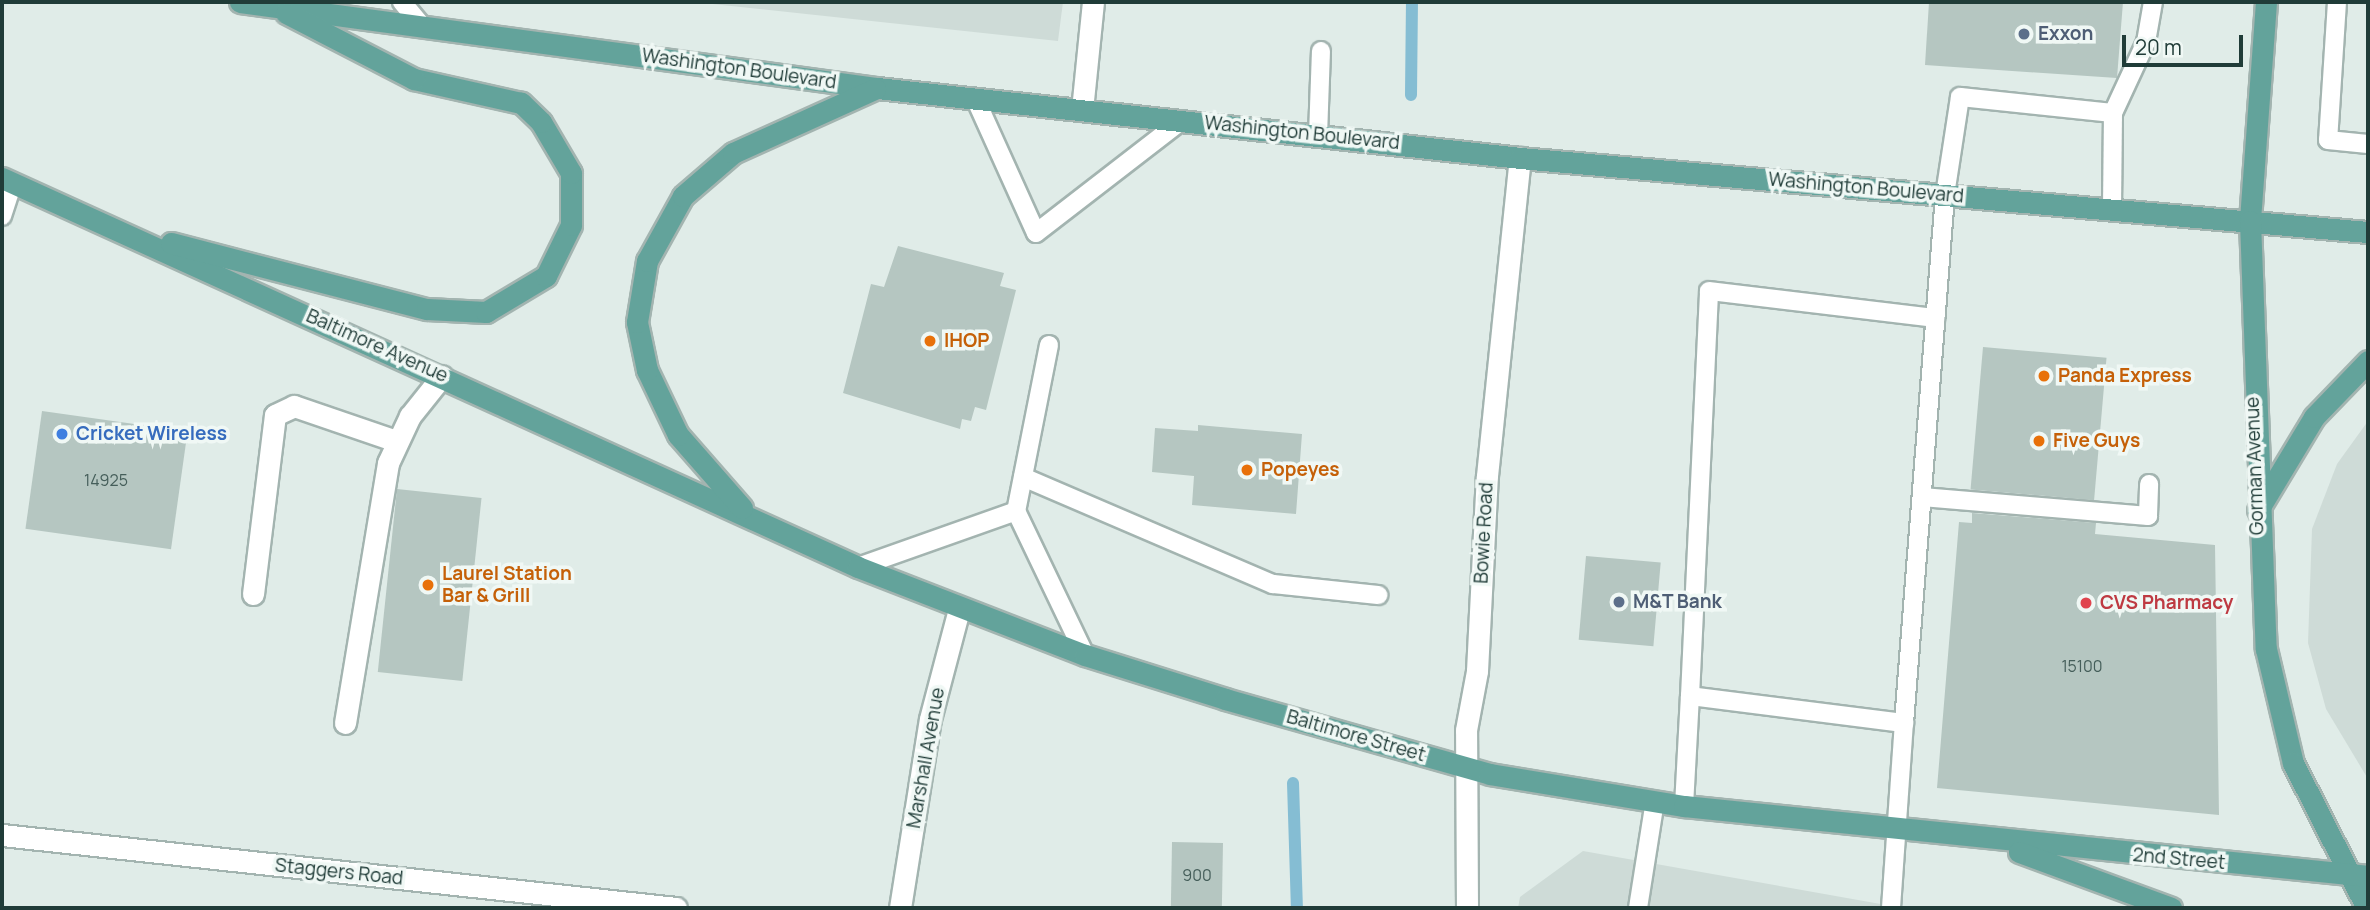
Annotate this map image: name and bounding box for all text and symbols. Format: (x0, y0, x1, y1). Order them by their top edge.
scale bar (2125, 21, 2246, 65)
place label: Exxon (2038, 23, 2093, 45)
marker: Exxon (2016, 26, 2032, 42)
text: 20 m (2135, 33, 2182, 61)
street label: Washington Boulevard (640, 44, 838, 94)
street label: Washington Boulevard (1203, 111, 1401, 155)
street label: Washington Boulevard (1767, 168, 1965, 208)
street label: Baltimore Avenue (303, 305, 451, 387)
place label: IHOP (944, 330, 989, 352)
marker: IHOP (922, 333, 938, 349)
place label: Panda Express (2058, 365, 2192, 387)
marker: Panda Express (2036, 368, 2052, 384)
street label: Gorman Avenue (2241, 397, 2269, 535)
place label: Cricket Wireless (76, 423, 227, 445)
marker: Cricket Wireless (54, 426, 70, 442)
place label: Five Guys (2053, 430, 2140, 452)
marker: Five Guys (2031, 433, 2047, 449)
place label: Popeyes (1261, 459, 1340, 481)
marker: Popeyes (1239, 462, 1255, 478)
house number: 14925 (84, 470, 128, 490)
street label: Bowie Road (1470, 482, 1498, 584)
place label: Laurel Station Bar & Grill (442, 563, 572, 607)
marker: Laurel Station Bar & Grill (420, 577, 436, 593)
place label: M&T Bank (1633, 591, 1722, 613)
place label: CVS Pharmacy (2100, 592, 2233, 614)
marker: M&T Bank (1611, 594, 1627, 610)
marker: CVS Pharmacy (2078, 595, 2094, 611)
house number: 15100 (2061, 656, 2103, 676)
street label: Marshall Avenue (902, 686, 950, 830)
street label: Baltimore Street (1284, 705, 1428, 767)
street label: 2nd Street (2132, 844, 2226, 874)
street label: Staggers Road (274, 854, 404, 890)
house number: 900 (1182, 865, 1212, 885)

